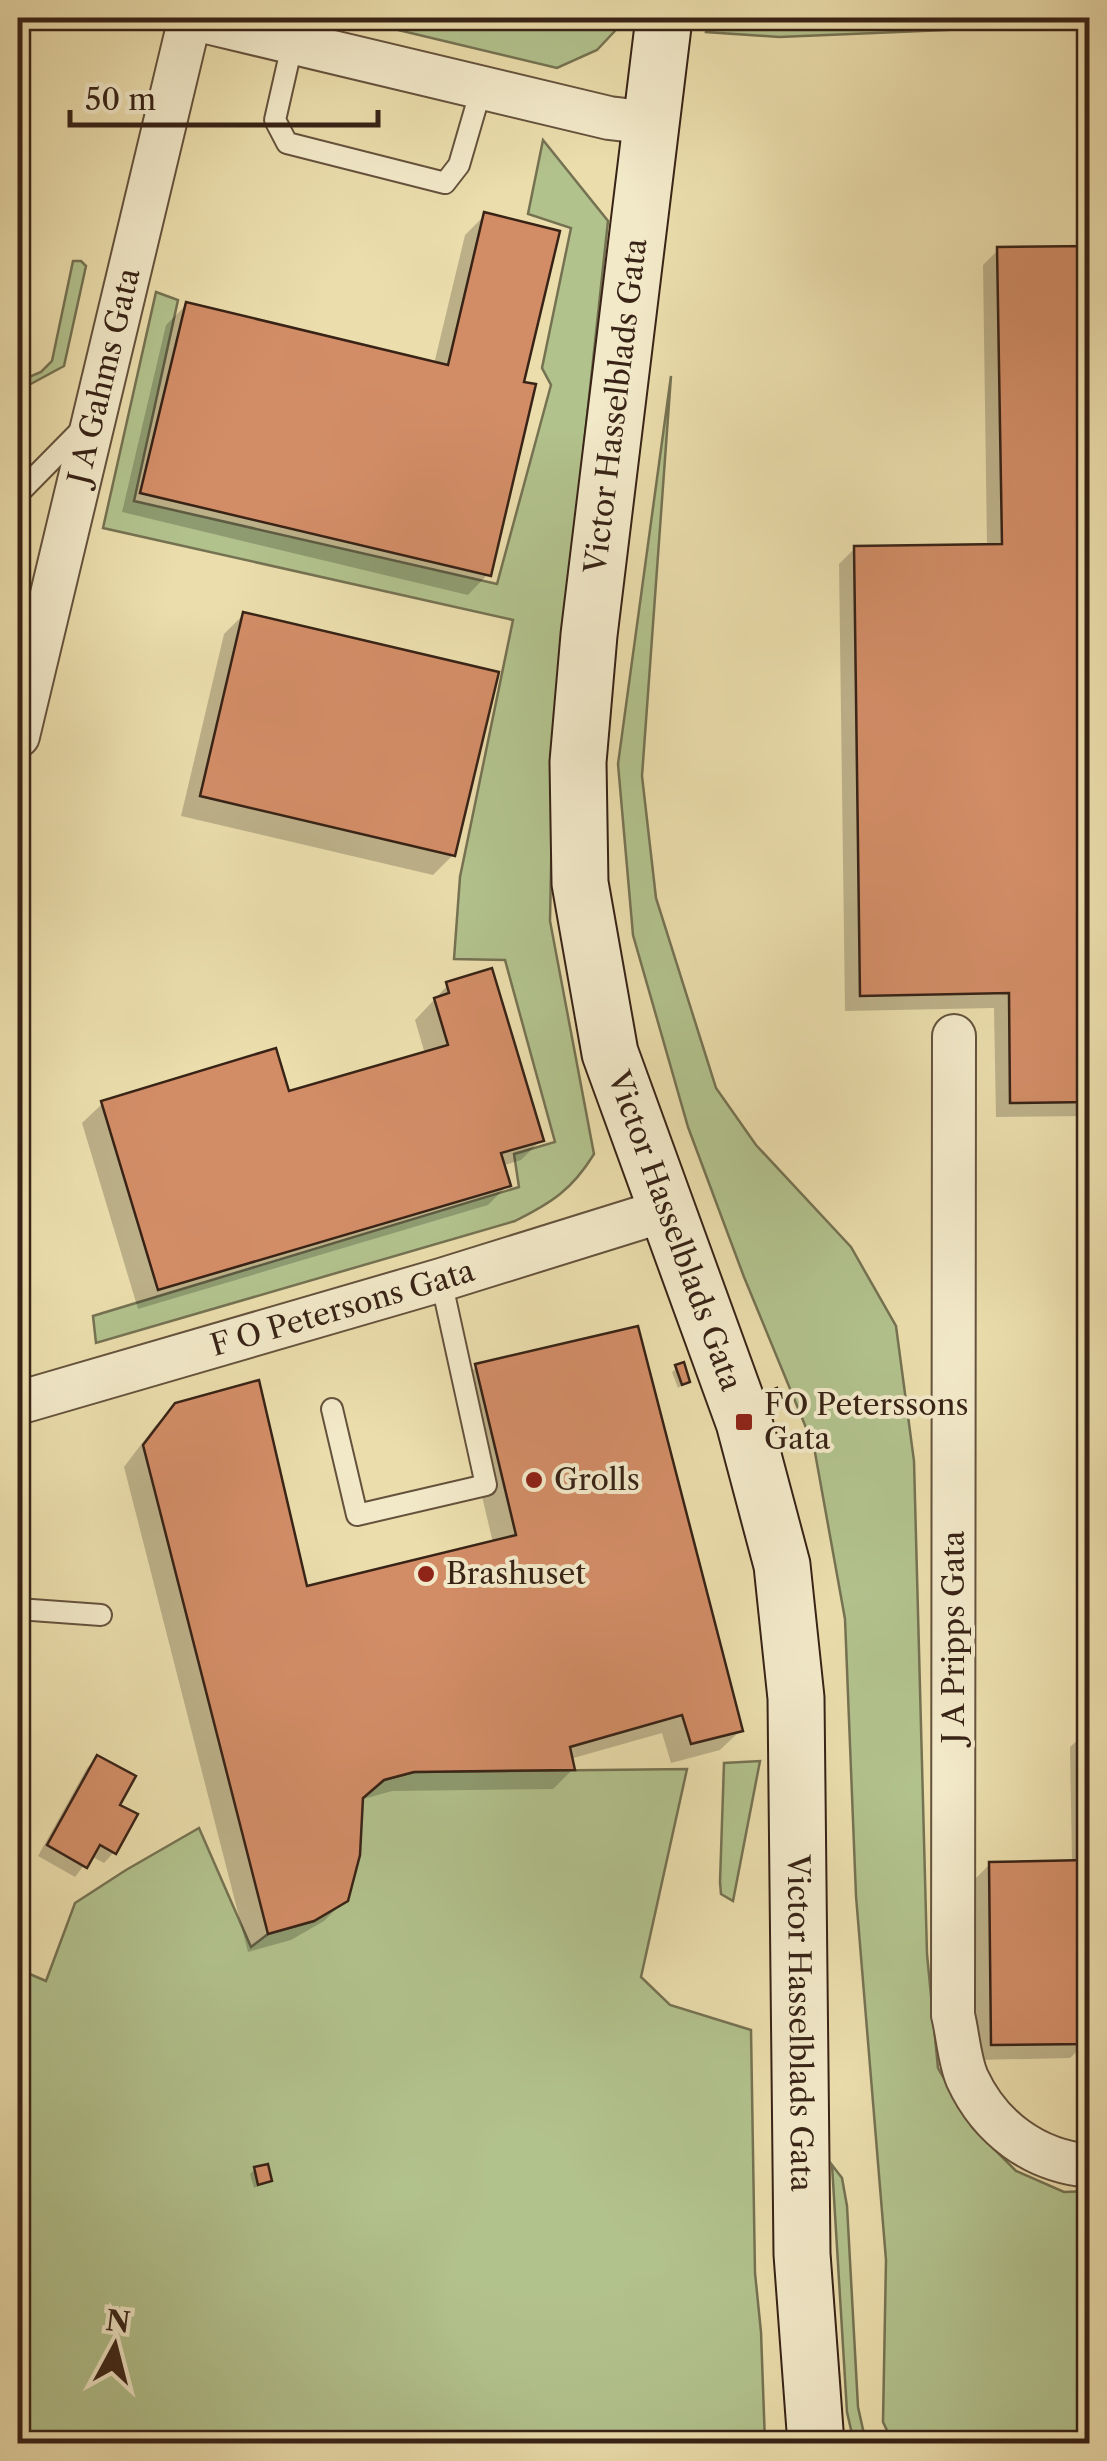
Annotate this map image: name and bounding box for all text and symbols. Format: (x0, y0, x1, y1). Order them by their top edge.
scale bar (70, 65, 378, 127)
text: 50 m (85, 81, 156, 118)
street label: Victor Hasselblads Gata (576, 236, 654, 577)
street label: J A Gahms Gata (59, 264, 147, 492)
street label: Victor Hasselblads Gata (600, 1065, 750, 1396)
street label: F O Petersons Gata (206, 1252, 479, 1364)
place label: FO Peterssons Gata (764, 1386, 969, 1457)
marker: FO Peterssons Gata (733, 1411, 755, 1433)
place label: Grolls (554, 1461, 640, 1498)
marker: Grolls (523, 1469, 545, 1491)
street label: J A Pripps Gata (935, 1530, 972, 1747)
place label: Brashuset (446, 1555, 586, 1592)
marker: Brashuset (415, 1563, 437, 1585)
street label: Victor Hasselblads Gata (780, 1853, 820, 2192)
north arrow (65, 2296, 165, 2396)
text: N (104, 2303, 132, 2340)

